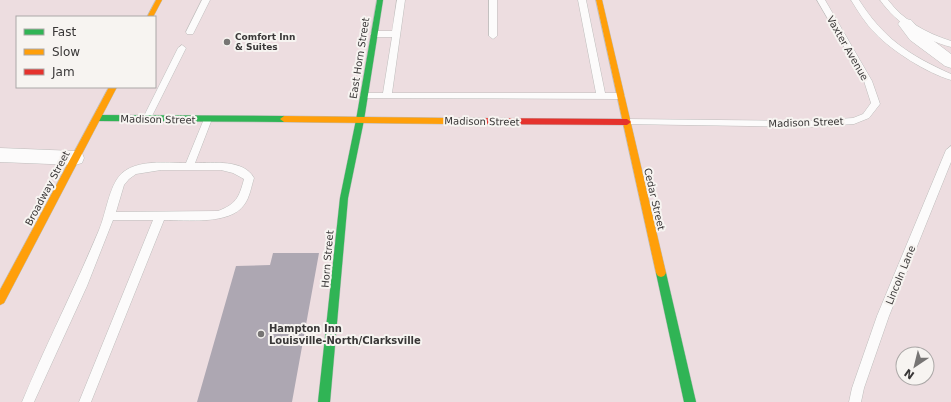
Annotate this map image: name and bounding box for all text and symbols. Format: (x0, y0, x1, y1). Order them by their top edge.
street label: Vaxter Avenue (825, 14, 870, 82)
legend (16, 16, 156, 88)
street label: East Horn Street (348, 17, 371, 100)
text: Fast (52, 25, 76, 39)
place label: Comfort Inn & Suites (235, 32, 295, 52)
marker: Comfort Inn & Suites (222, 37, 232, 47)
text: Slow (52, 45, 80, 59)
text: Jam (51, 65, 75, 79)
street label: Madison Street (120, 113, 196, 126)
street label: Madison Street (444, 115, 520, 128)
street label: Madison Street (768, 116, 844, 129)
street label: Broadway Street (23, 149, 72, 228)
street label: Cedar Street (642, 167, 667, 231)
street label: Horn Street (320, 230, 335, 288)
street label: Lincoln Lane (884, 244, 917, 306)
place label: Hampton Inn Louisville-North/Clarksville (269, 323, 421, 346)
marker: Hampton Inn Louisville-North/Clarksville (256, 329, 266, 339)
north arrow (895, 346, 935, 386)
text: N (902, 366, 917, 382)

